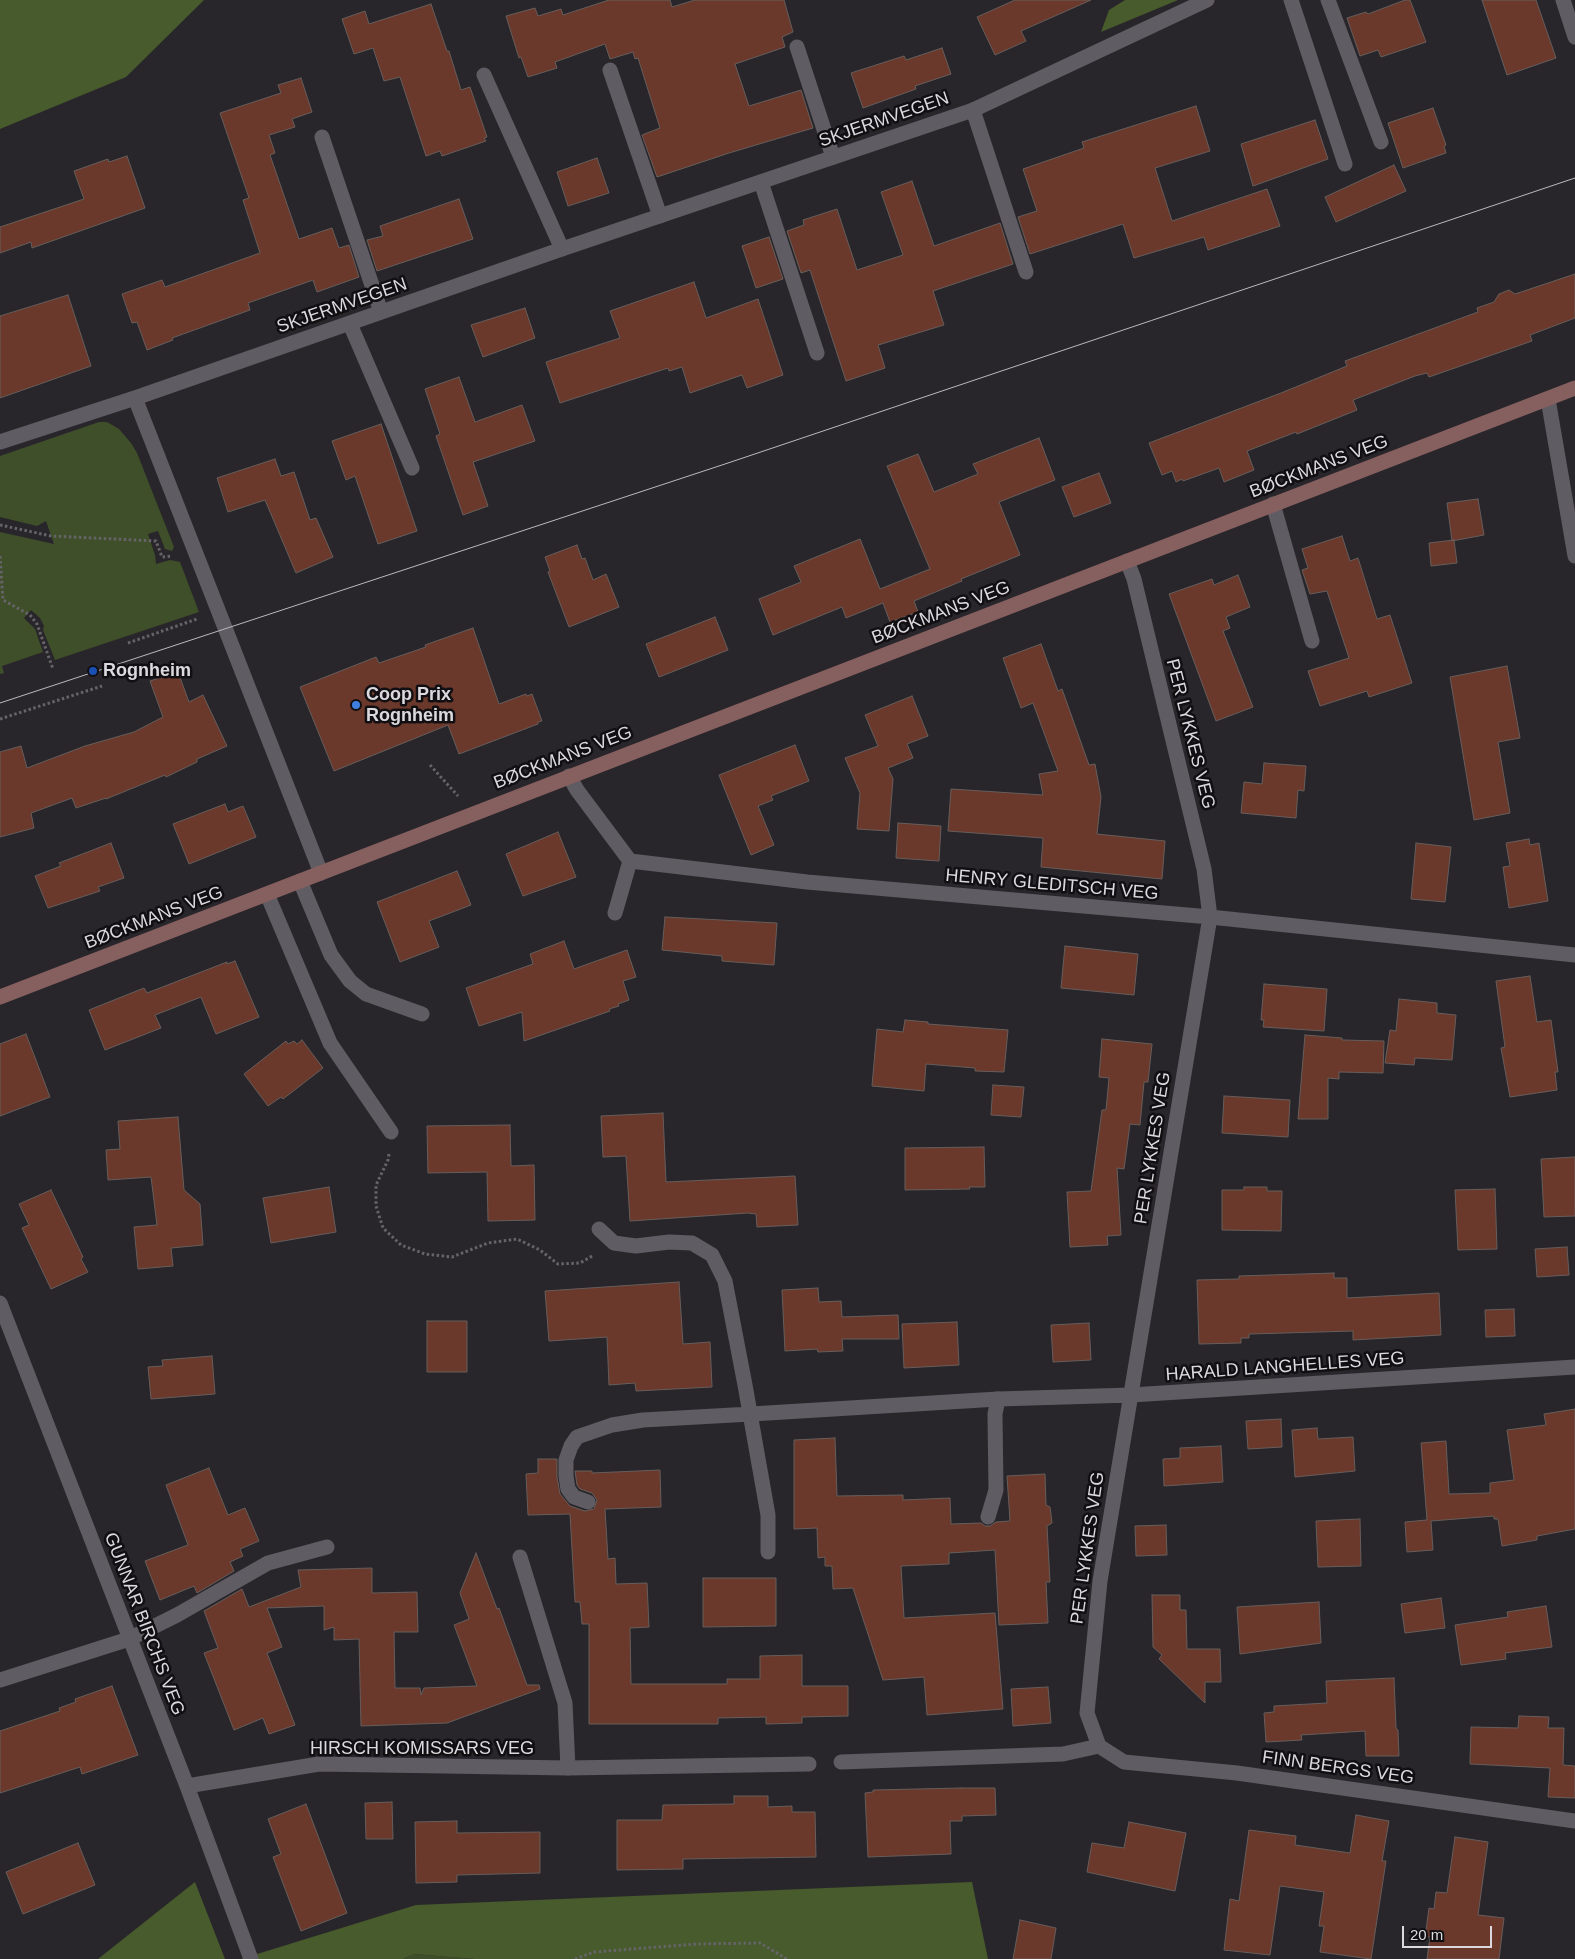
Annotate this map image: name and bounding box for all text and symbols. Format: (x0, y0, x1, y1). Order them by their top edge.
street label: SKJERMVEGEN (816, 88, 952, 152)
street label: SKJERMVEGEN (274, 274, 410, 338)
street label: BØCKMANS VEG (1247, 431, 1391, 503)
street label: BØCKMANS VEG (869, 577, 1013, 649)
street label: PER LYKKES VEG (1161, 657, 1219, 811)
place label: Rognheim (103, 660, 191, 682)
marker: Rognheim (87, 665, 99, 677)
place label: Coop Prix Rognheim (366, 684, 454, 726)
marker: Coop Prix Rognheim (350, 699, 362, 711)
street label: BØCKMANS VEG (491, 722, 635, 794)
street label: HENRY GLEDITSCH VEG (945, 865, 1159, 905)
street label: BØCKMANS VEG (82, 882, 226, 954)
street label: PER LYKKES VEG (1130, 1070, 1176, 1226)
street label: HARALD LANGHELLES VEG (1165, 1348, 1405, 1386)
street label: PER LYKKES VEG (1067, 1470, 1109, 1626)
street label: GUNNAR BIRCHS VEG (99, 1530, 189, 1718)
street label: HIRSCH KOMISSARS VEG (310, 1738, 534, 1760)
street label: FINN BERGS VEG (1261, 1747, 1415, 1789)
scale bar (1405, 1916, 1495, 1948)
text: 20 m (1410, 1926, 1443, 1943)

